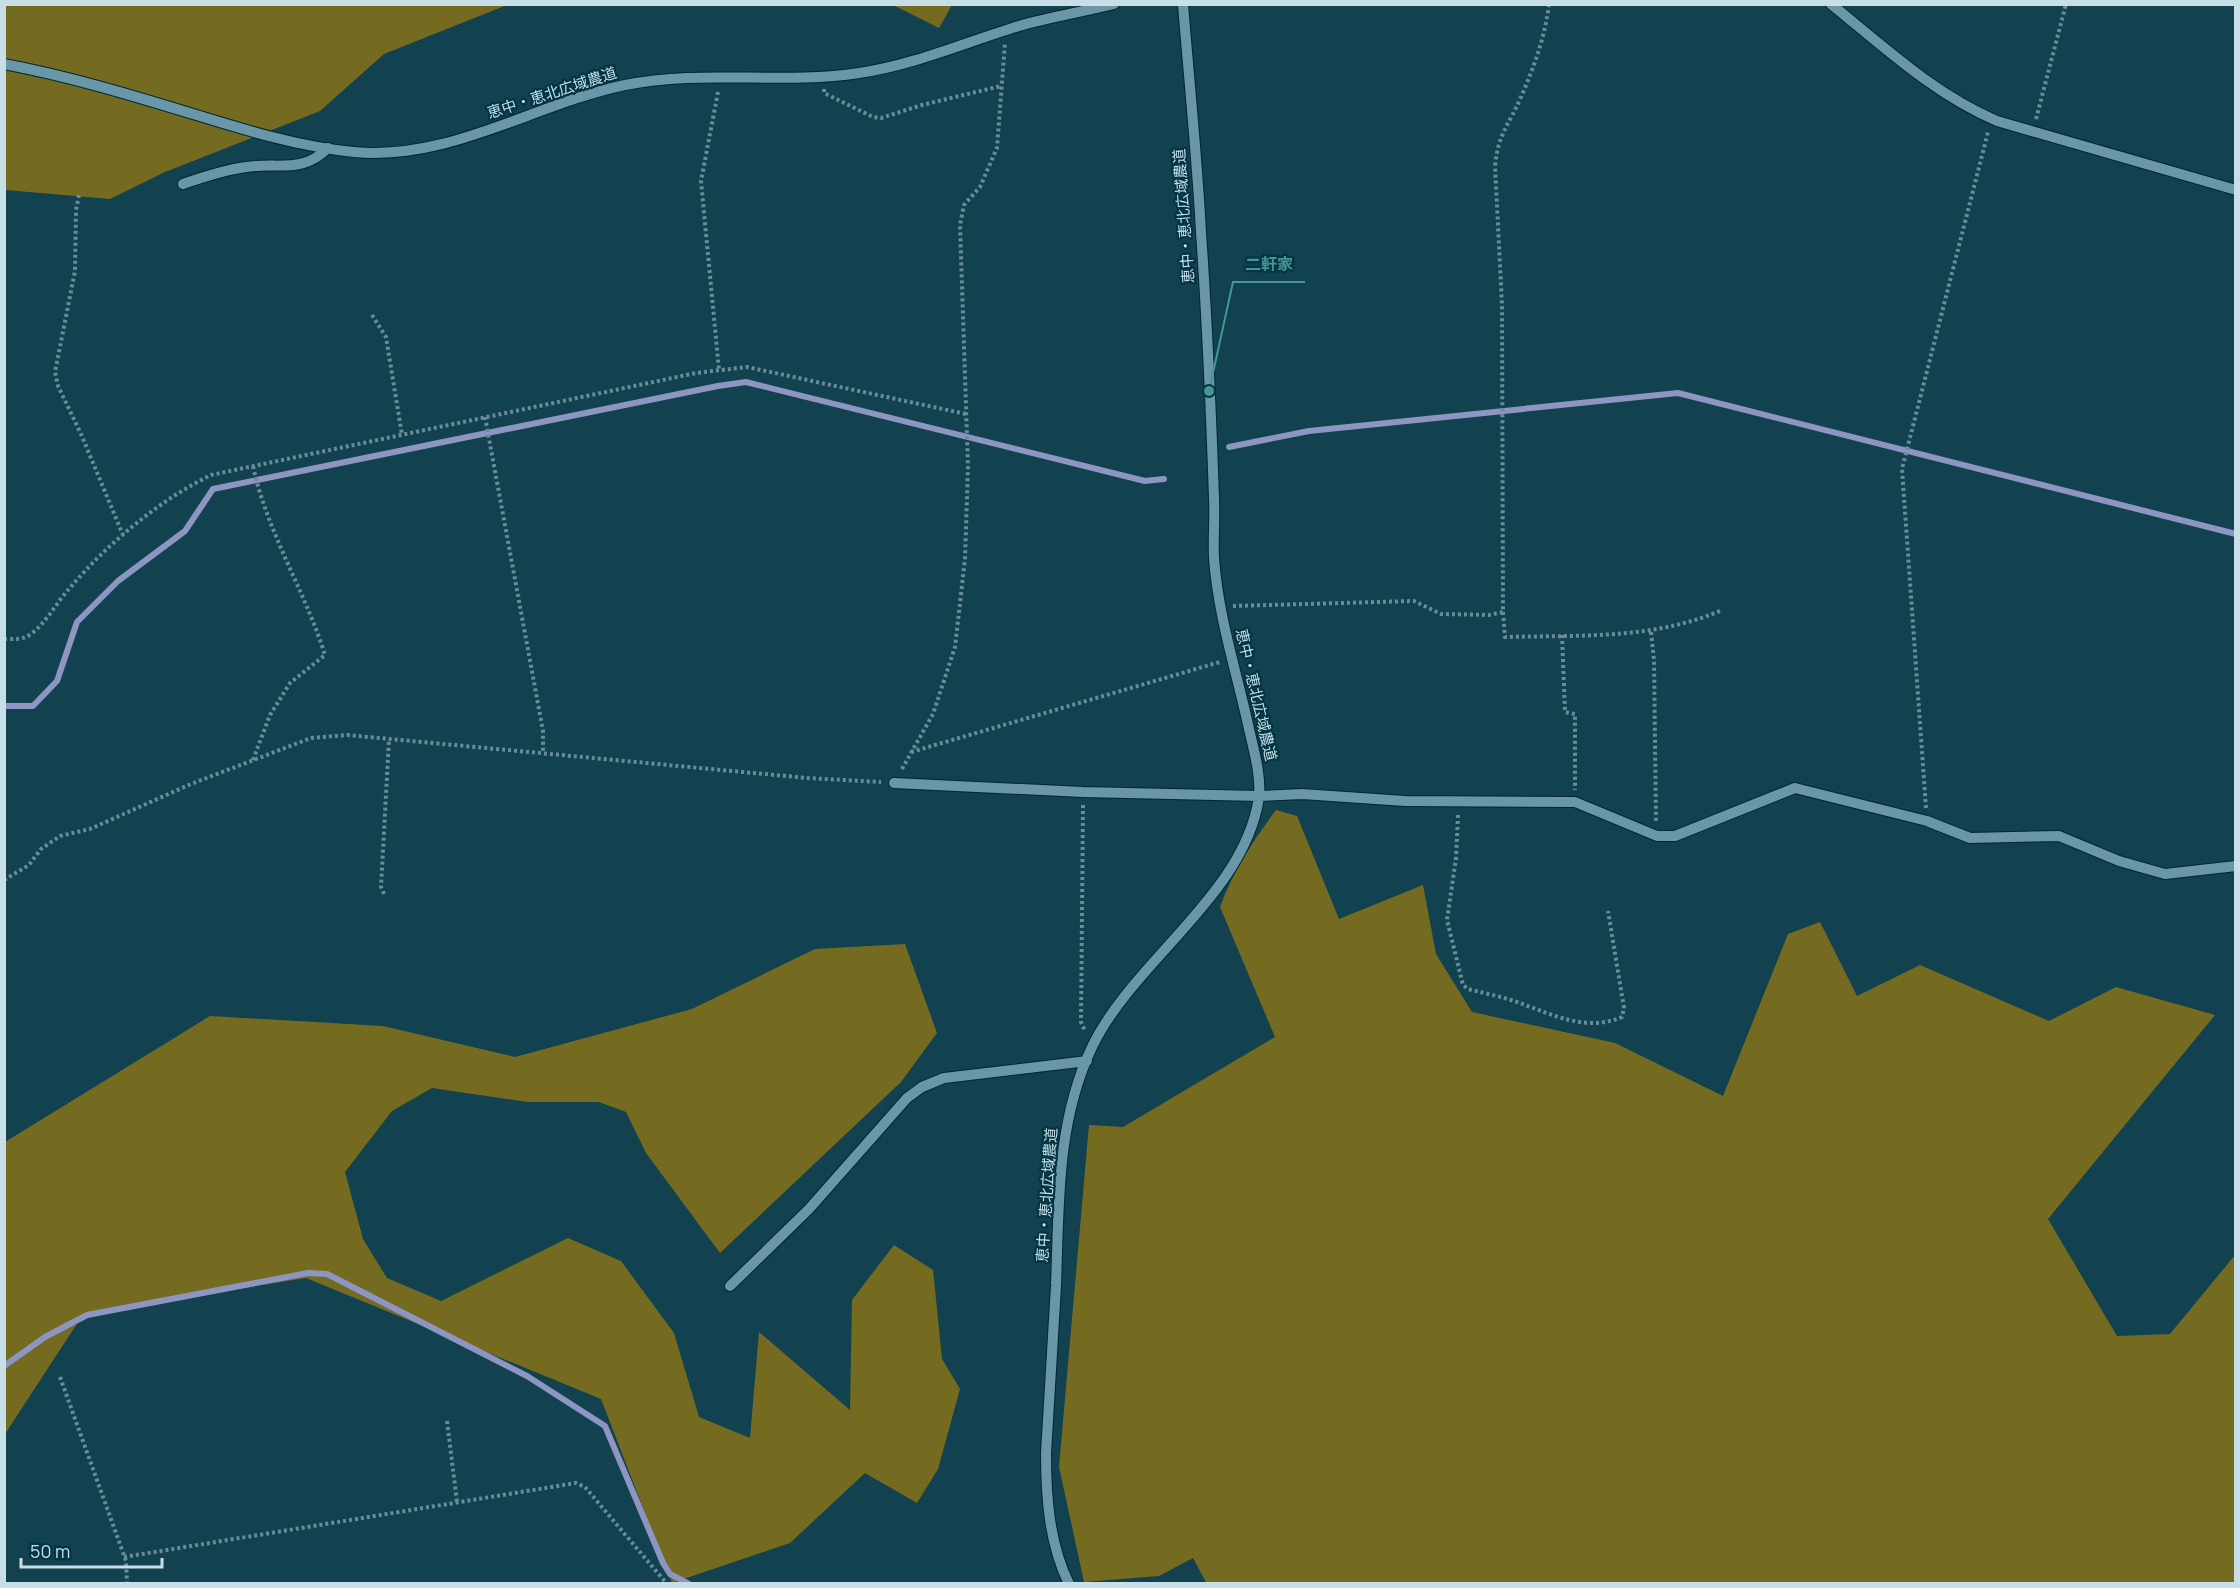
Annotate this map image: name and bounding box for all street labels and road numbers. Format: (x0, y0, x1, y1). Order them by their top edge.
street label: 恵中・恵北広域農道 (484, 62, 619, 123)
street label: 恵中・恵北広域農道 (1168, 148, 1199, 284)
street label: 恵中・恵北広域農道 (1231, 627, 1282, 763)
street label: 恵中・恵北広域農道 (1031, 1127, 1062, 1263)

